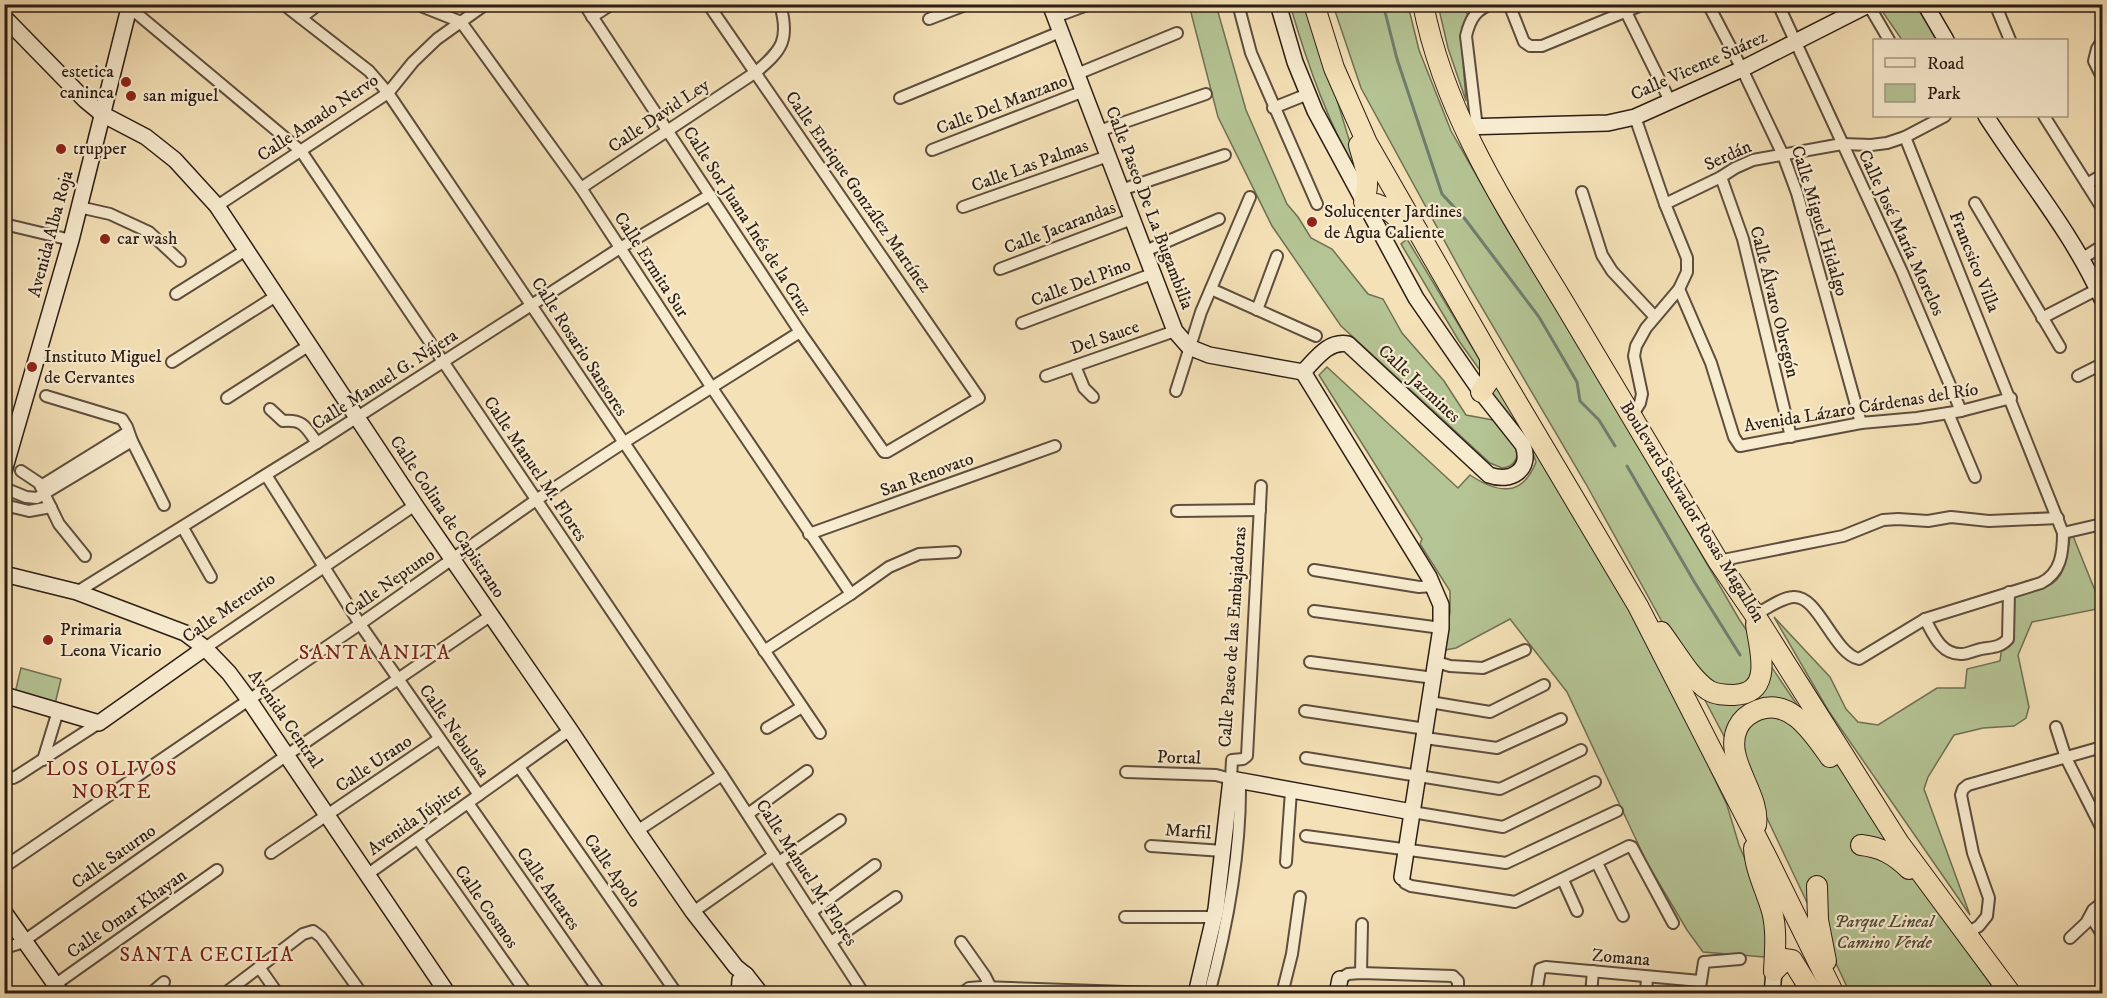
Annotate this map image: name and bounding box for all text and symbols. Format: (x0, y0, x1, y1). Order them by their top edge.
street label: Calle Vicente Suárez (1627, 26, 1771, 106)
legend (1873, 39, 2068, 117)
text: Road (1927, 53, 1964, 75)
place label: estetica caninca (60, 61, 114, 104)
street label: Calle Amado Nervo (253, 69, 383, 167)
street label: Calle Del Manzano (933, 70, 1071, 140)
street label: Calle David Ley (604, 74, 714, 158)
marker: estetica caninca (119, 75, 133, 89)
text: Park (1927, 83, 1961, 105)
place label: san miguel (143, 85, 219, 107)
street label: Calle Enrique González Martínez (780, 87, 936, 297)
marker: san miguel (124, 89, 138, 103)
street label: Calle Paseo De La Bugambilia (1100, 103, 1198, 313)
street label: Calle Sor Juana Inés de la Cruz (678, 122, 816, 320)
street label: Calle Las Palmas (969, 135, 1091, 197)
street label: Serdán (1701, 136, 1756, 176)
place label: trupper (73, 138, 127, 160)
marker: trupper (54, 142, 68, 156)
street label: Calle Miguel Hidalgo (1786, 143, 1852, 299)
street label: Calle José María Morelos (1853, 146, 1949, 320)
street label: Avenida Alba Roja (23, 168, 79, 300)
street label: Calle Jacarandas (1001, 197, 1119, 259)
place label: Solucenter Jardines de Agua Caliente (1324, 201, 1462, 244)
street label: Calle Ermita Sur (609, 208, 693, 322)
street label: Francsico Villa (1944, 208, 2004, 316)
marker: Solucenter Jardines de Agua Caliente (1305, 215, 1319, 229)
street label: Calle Álvaro Obregón (1745, 224, 1805, 381)
place label: car wash (117, 228, 178, 250)
marker: car wash (98, 232, 112, 246)
street label: Calle Del Pino (1028, 254, 1134, 312)
street label: Calle Rosario Sansores (526, 273, 632, 421)
street label: Del Sauce (1068, 316, 1142, 360)
street label: Calle Manuel G. Nájera (308, 325, 462, 435)
street label: Calle Jazmines (1373, 340, 1465, 428)
place label: Instituto Miguel de Cervantes (44, 346, 162, 389)
marker: Instituto Miguel de Cervantes (25, 360, 39, 374)
street label: Avenida Lázaro Cárdenas del Río (1742, 379, 1980, 437)
street label: Calle Manuel M. Flores (478, 392, 592, 546)
street label: Boulevard Salvador Rosas Magallón (1615, 397, 1770, 627)
street label: Calle Colina de Capistrano (384, 432, 510, 603)
street label: San Renovato (877, 448, 977, 502)
street label: Calle Paseo de las Embajadoras (1214, 526, 1252, 748)
street label: Calle Neptuno (341, 544, 440, 622)
street label: Calle Mercurio (178, 568, 280, 648)
place label: Primaria Leona Vicario (60, 619, 162, 662)
marker: Primaria Leona Vicario (41, 633, 55, 647)
district label: SANTA ANITA (299, 641, 451, 666)
street label: Avenida Central (243, 665, 327, 773)
street label: Calle Nebulosa (414, 680, 494, 782)
street label: Calle Urano (332, 730, 417, 798)
street label: Portal (1156, 746, 1202, 770)
district label: LOS OLIVOS NORTE (46, 757, 178, 805)
street label: Avenida Júpiter (364, 779, 467, 861)
street label: Calle Manuel M. Flores (750, 796, 862, 950)
street label: Marfil (1164, 819, 1212, 845)
street label: Calle Saturno (68, 820, 161, 894)
street label: Calle Apolo (579, 830, 646, 912)
street label: Calle Antares (511, 843, 585, 935)
street label: Calle Cosmos (449, 861, 523, 953)
street label: Calle Omar Khayan (63, 864, 192, 964)
park label: Parque Lineal Camino Verde (1834, 911, 1936, 954)
district label: SANTA CECILIA (119, 943, 295, 968)
street label: Zomana (1591, 944, 1651, 972)

